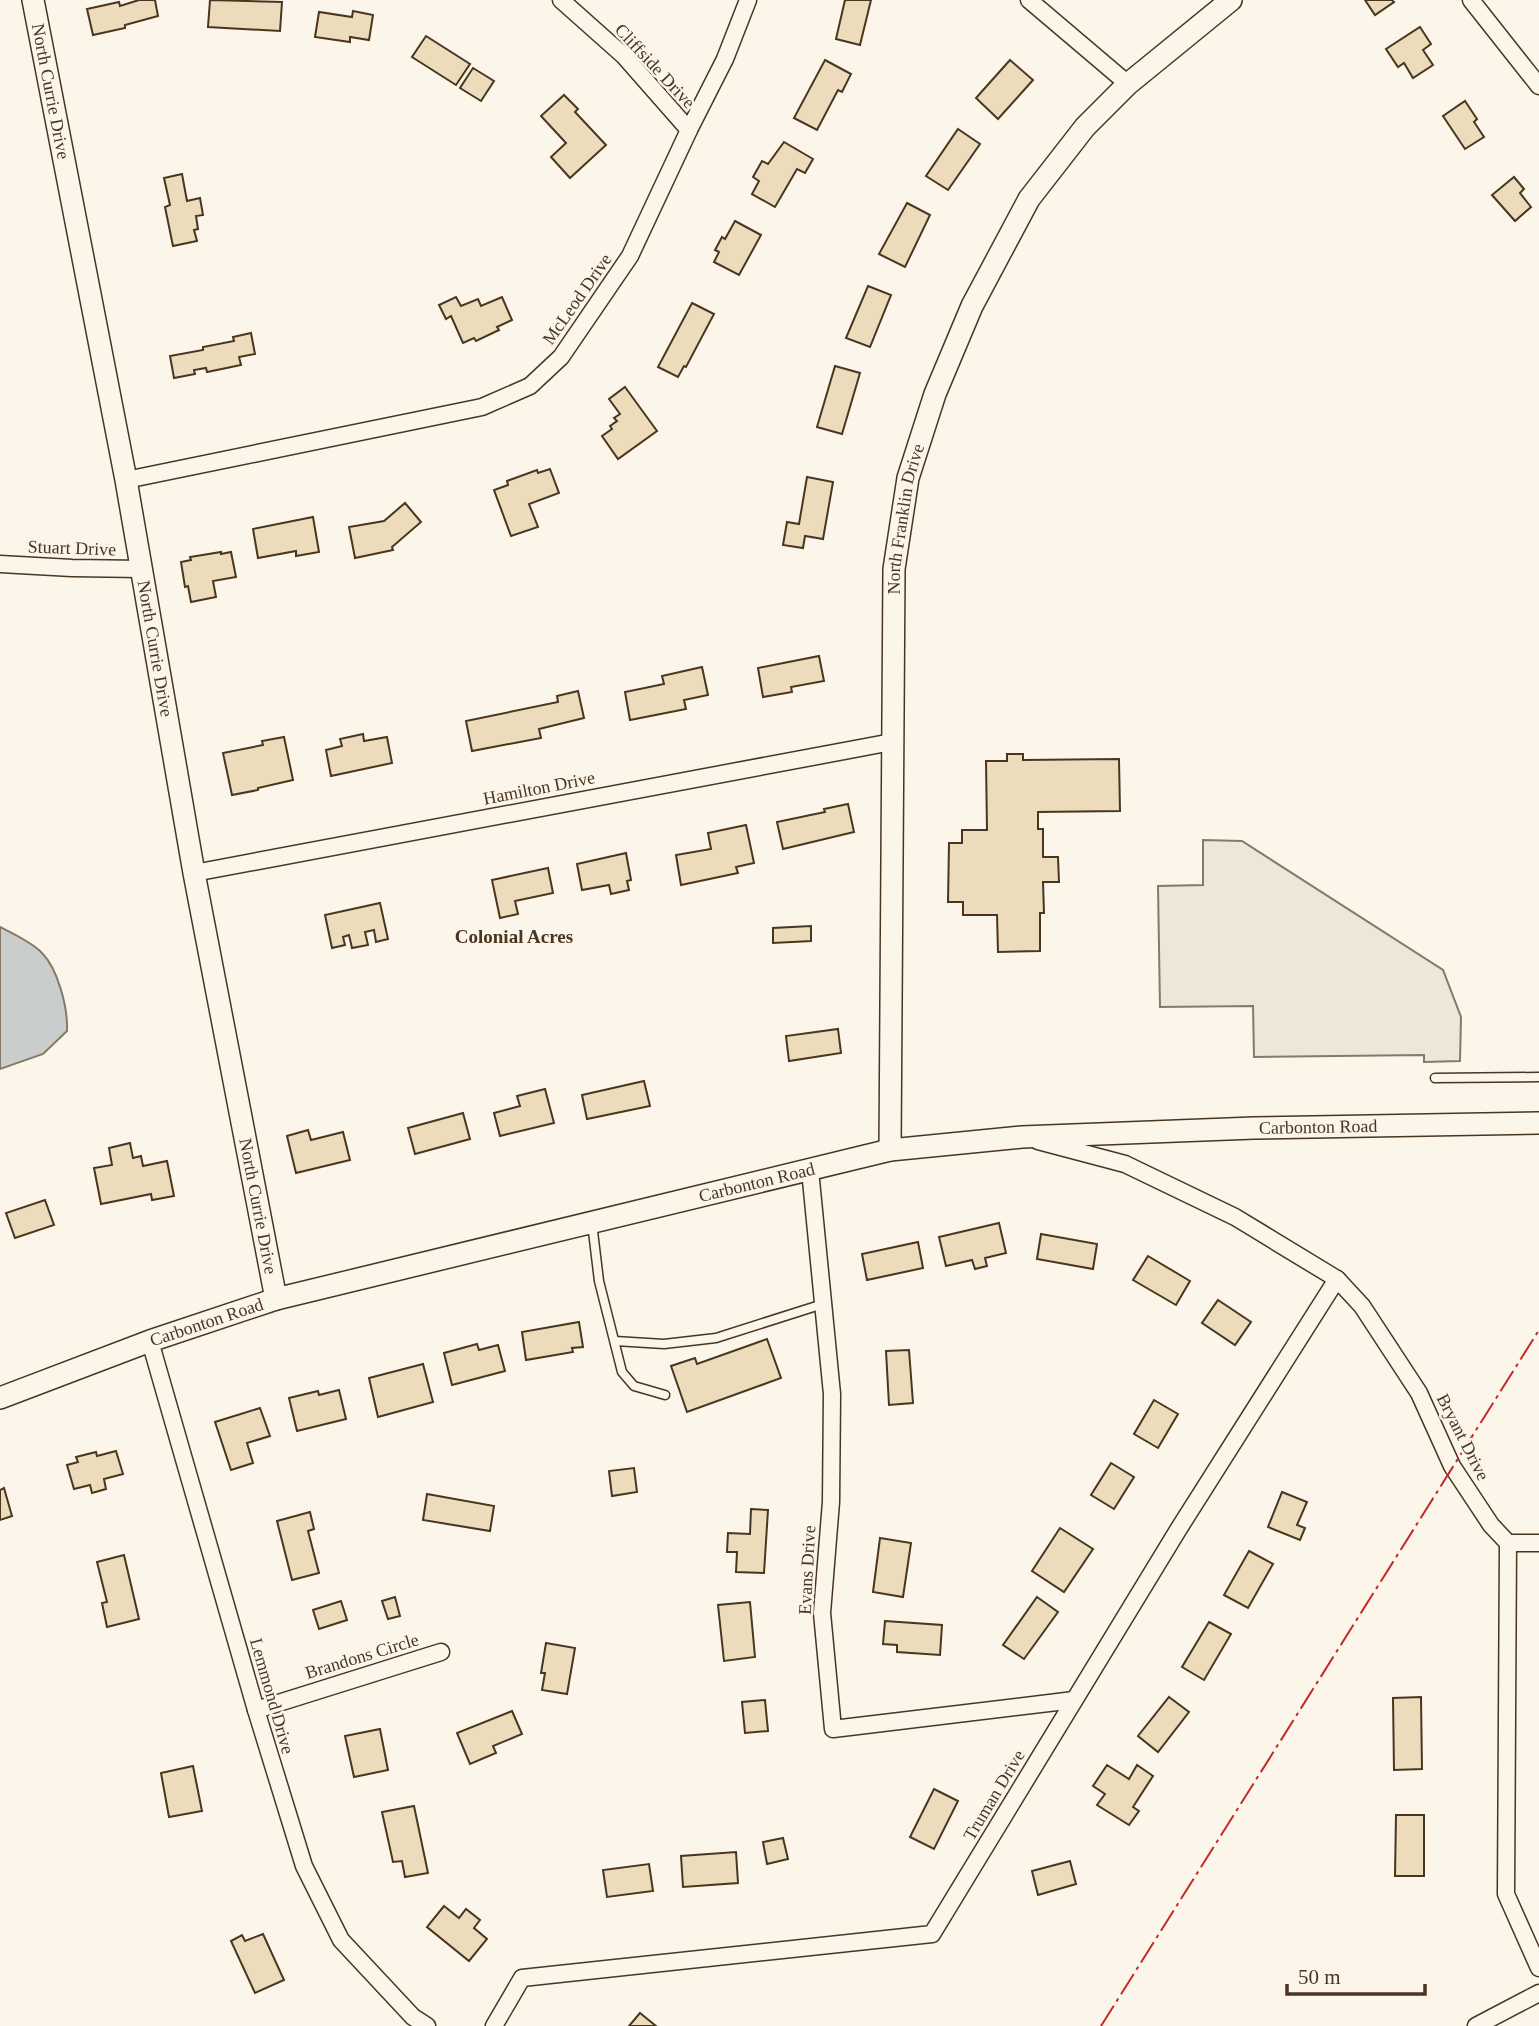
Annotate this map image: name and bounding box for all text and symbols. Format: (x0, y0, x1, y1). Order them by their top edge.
street label: Cliffside Drive (611, 20, 699, 112)
street label: North Currie Drive (28, 22, 74, 161)
street label: McLeod Drive (538, 250, 616, 348)
street label: North Franklin Drive (884, 441, 928, 595)
street label: Stuart Drive (27, 536, 117, 560)
street label: North Currie Drive (134, 579, 177, 718)
street label: Hamilton Drive (481, 767, 597, 809)
district label: Colonial Acres (455, 926, 573, 947)
street label: Carbonton Road (1259, 1116, 1378, 1138)
street label: North Currie Drive (235, 1136, 281, 1276)
street label: Carbonton Road (697, 1159, 817, 1206)
street label: Carbonton Road (147, 1294, 266, 1350)
street label: Bryant Drive (1433, 1390, 1493, 1484)
street label: Evans Drive (795, 1525, 819, 1615)
street label: Brandons Circle (303, 1629, 421, 1683)
street label: Lemmond Drive (246, 1636, 298, 1756)
street label: Truman Drive (959, 1746, 1029, 1844)
scale bar (1287, 1952, 1425, 1996)
text: 50 m (1298, 1965, 1341, 1989)

